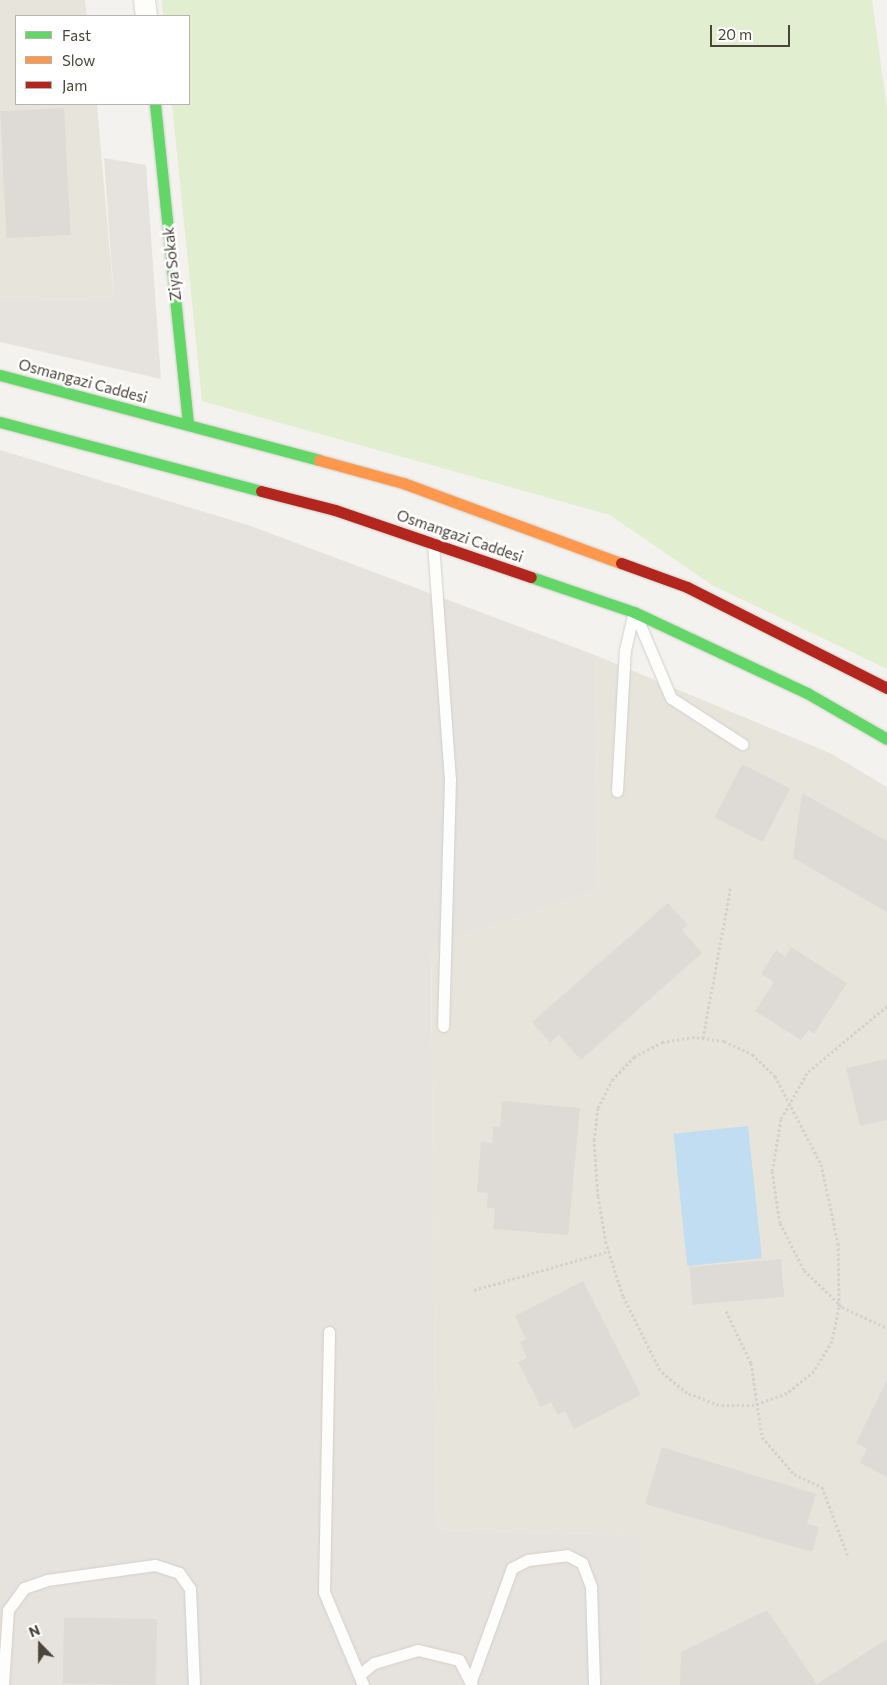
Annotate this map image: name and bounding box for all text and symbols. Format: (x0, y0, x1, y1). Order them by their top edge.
legend (15, 15, 190, 105)
scale bar (712, 15, 792, 47)
text: 20 m (718, 25, 752, 43)
text: Fast (62, 26, 91, 44)
text: Slow (62, 51, 95, 69)
text: Jam (62, 76, 87, 94)
street label: Ziya Sokak (159, 226, 185, 302)
street label: Osmangazi Caddesi (17, 355, 149, 407)
street label: Osmangazi Caddesi (394, 506, 526, 566)
north arrow (15, 1620, 65, 1670)
text: N (26, 1621, 42, 1640)

